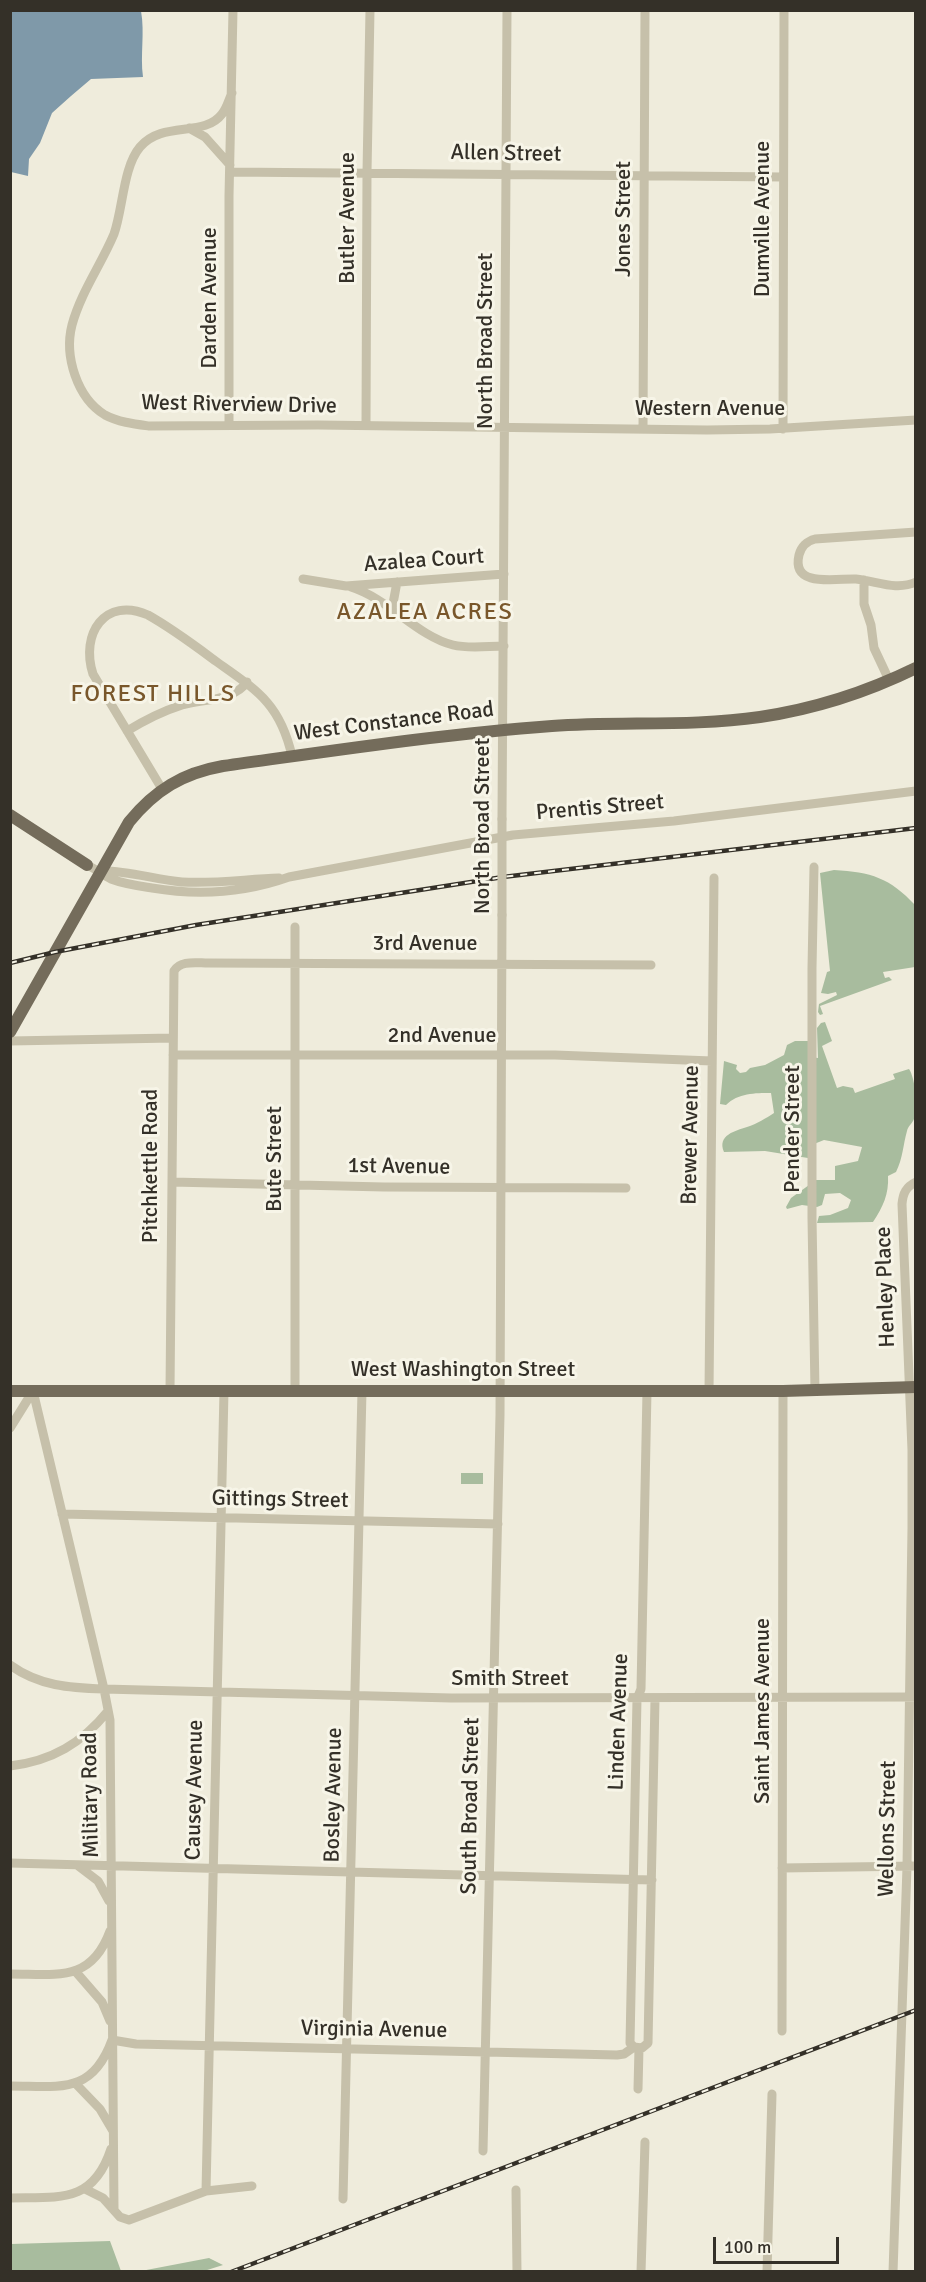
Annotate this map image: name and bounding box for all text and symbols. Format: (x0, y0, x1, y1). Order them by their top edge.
street label: Allen Street (450, 140, 562, 168)
street label: Dumville Avenue (750, 141, 776, 297)
street label: Butler Avenue (335, 152, 361, 284)
street label: Jones Street (611, 161, 637, 277)
street label: Darden Avenue (197, 227, 223, 369)
street label: North Broad Street (473, 253, 499, 429)
street label: West Riverview Drive (141, 390, 337, 420)
street label: Western Avenue (635, 396, 785, 422)
street label: Azalea Court (363, 544, 485, 578)
district label: AZALEA ACRES (337, 599, 513, 627)
district label: FOREST HILLS (70, 681, 236, 709)
street label: West Constance Road (293, 697, 495, 747)
street label: North Broad Street (470, 738, 496, 914)
street label: Prentis Street (535, 789, 665, 827)
street label: 3rd Avenue (372, 931, 478, 957)
street label: 2nd Avenue (387, 1023, 497, 1049)
street label: Brewer Avenue (677, 1065, 705, 1205)
street label: Pender Street (780, 1065, 806, 1193)
street label: Pitchkettle Road (138, 1089, 164, 1243)
street label: Bute Street (262, 1106, 288, 1212)
street label: 1st Avenue (347, 1153, 451, 1181)
street label: Henley Place (871, 1226, 901, 1348)
street label: West Washington Street (351, 1357, 575, 1383)
street label: Gittings Street (211, 1486, 349, 1514)
street label: Saint James Avenue (750, 1618, 776, 1804)
street label: Linden Avenue (603, 1653, 635, 1791)
street label: Smith Street (451, 1666, 569, 1692)
street label: South Broad Street (456, 1717, 486, 1895)
street label: Causey Avenue (181, 1719, 209, 1861)
street label: Bosley Avenue (320, 1727, 348, 1863)
street label: Military Road (77, 1732, 105, 1858)
street label: Wellons Street (874, 1761, 902, 1897)
street label: Virginia Avenue (300, 2016, 448, 2044)
scale bar (716, 2225, 842, 2263)
text: 100 m (724, 2236, 771, 2258)

